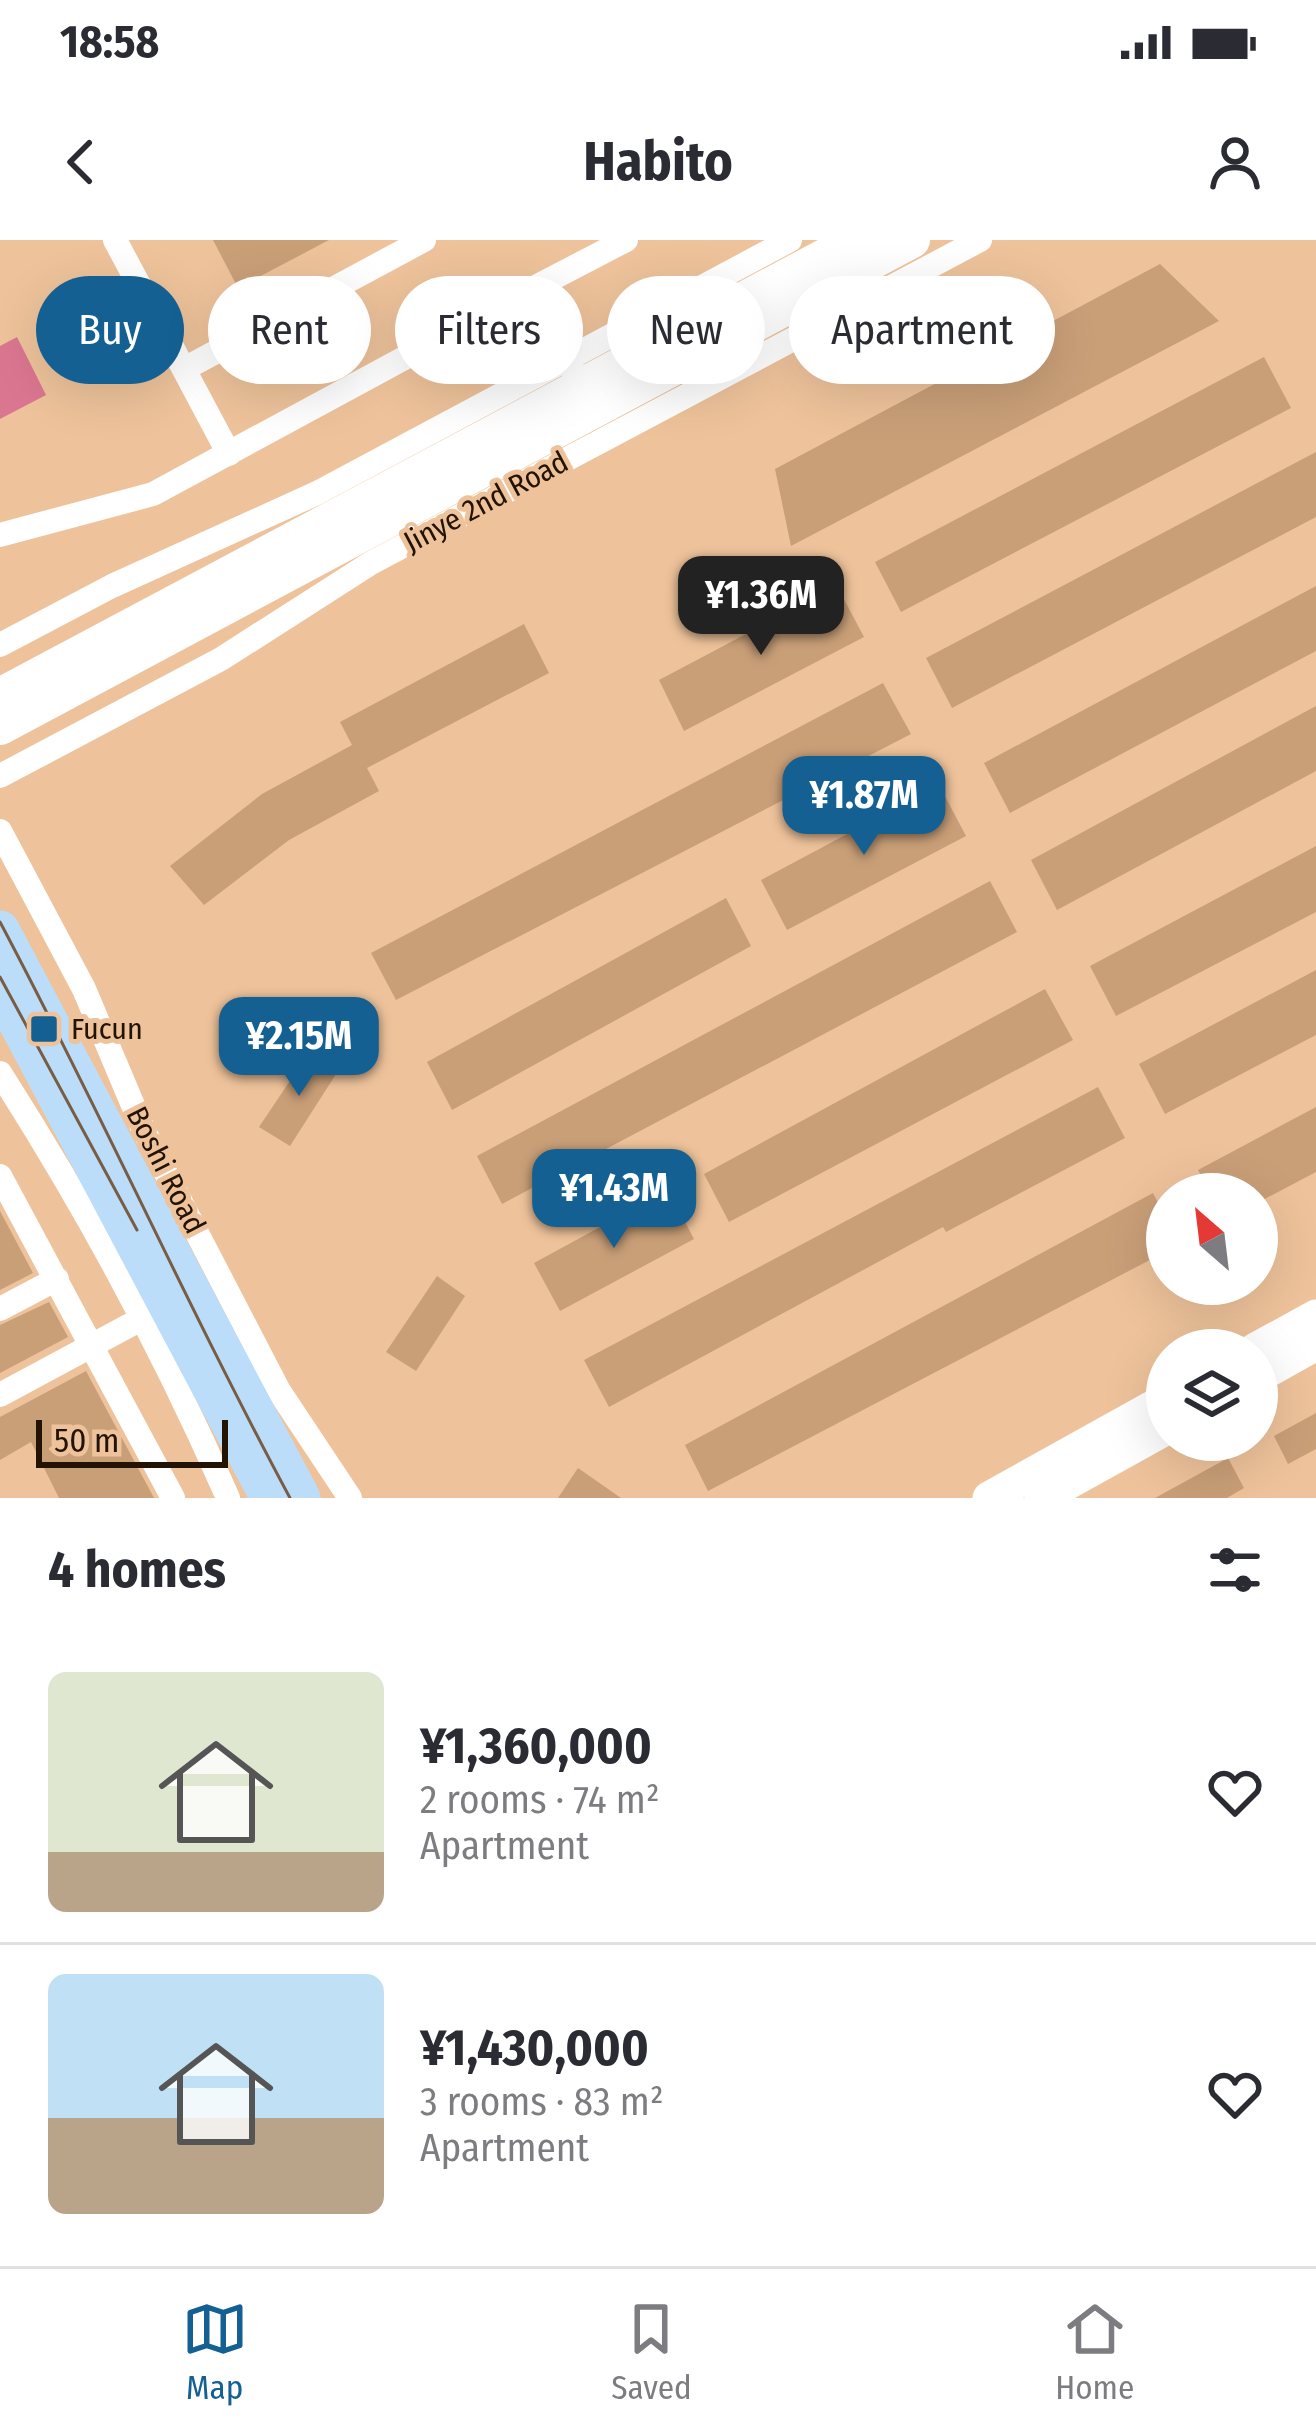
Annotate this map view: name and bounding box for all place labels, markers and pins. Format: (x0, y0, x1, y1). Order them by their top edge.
pin: ¥1.36M (663, 556, 859, 658)
pin: ¥1.87M (766, 756, 962, 858)
pin: ¥2.15M (201, 997, 397, 1099)
place label: Fucun (71, 1011, 143, 1047)
marker: Fucun (28, 1013, 60, 1045)
pin: ¥1.43M (516, 1149, 712, 1251)

